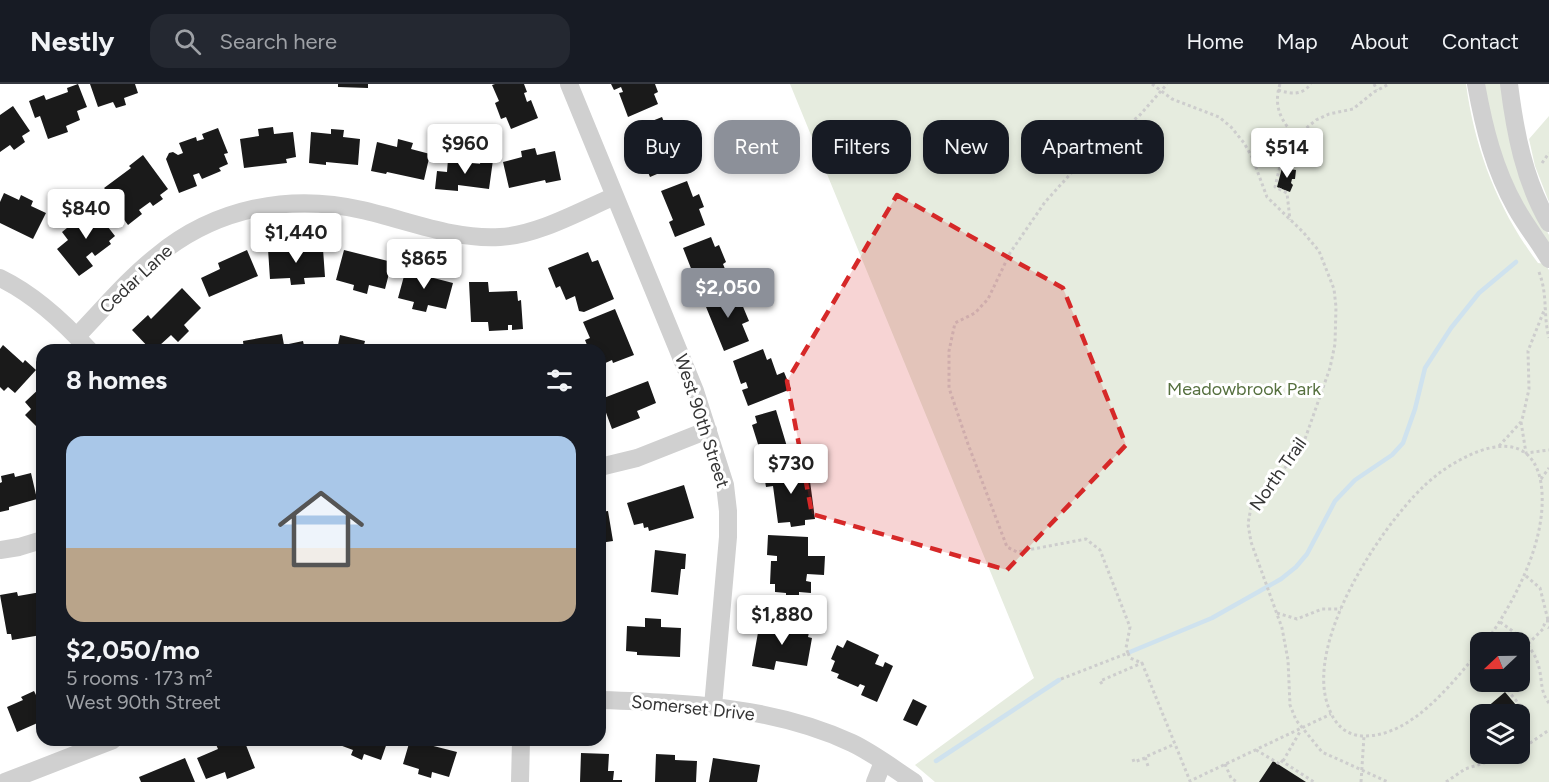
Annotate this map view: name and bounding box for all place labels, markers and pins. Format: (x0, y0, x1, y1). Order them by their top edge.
pin: $960 (429, 124, 501, 175)
pin: $514 (1251, 128, 1323, 179)
pin: $840 (50, 189, 122, 240)
pin: $1,440 (247, 213, 345, 264)
pin: $865 (388, 239, 460, 290)
pin: $2,050 (679, 268, 777, 319)
pin: $730 (755, 444, 827, 495)
pin: $1,880 (733, 595, 831, 646)

